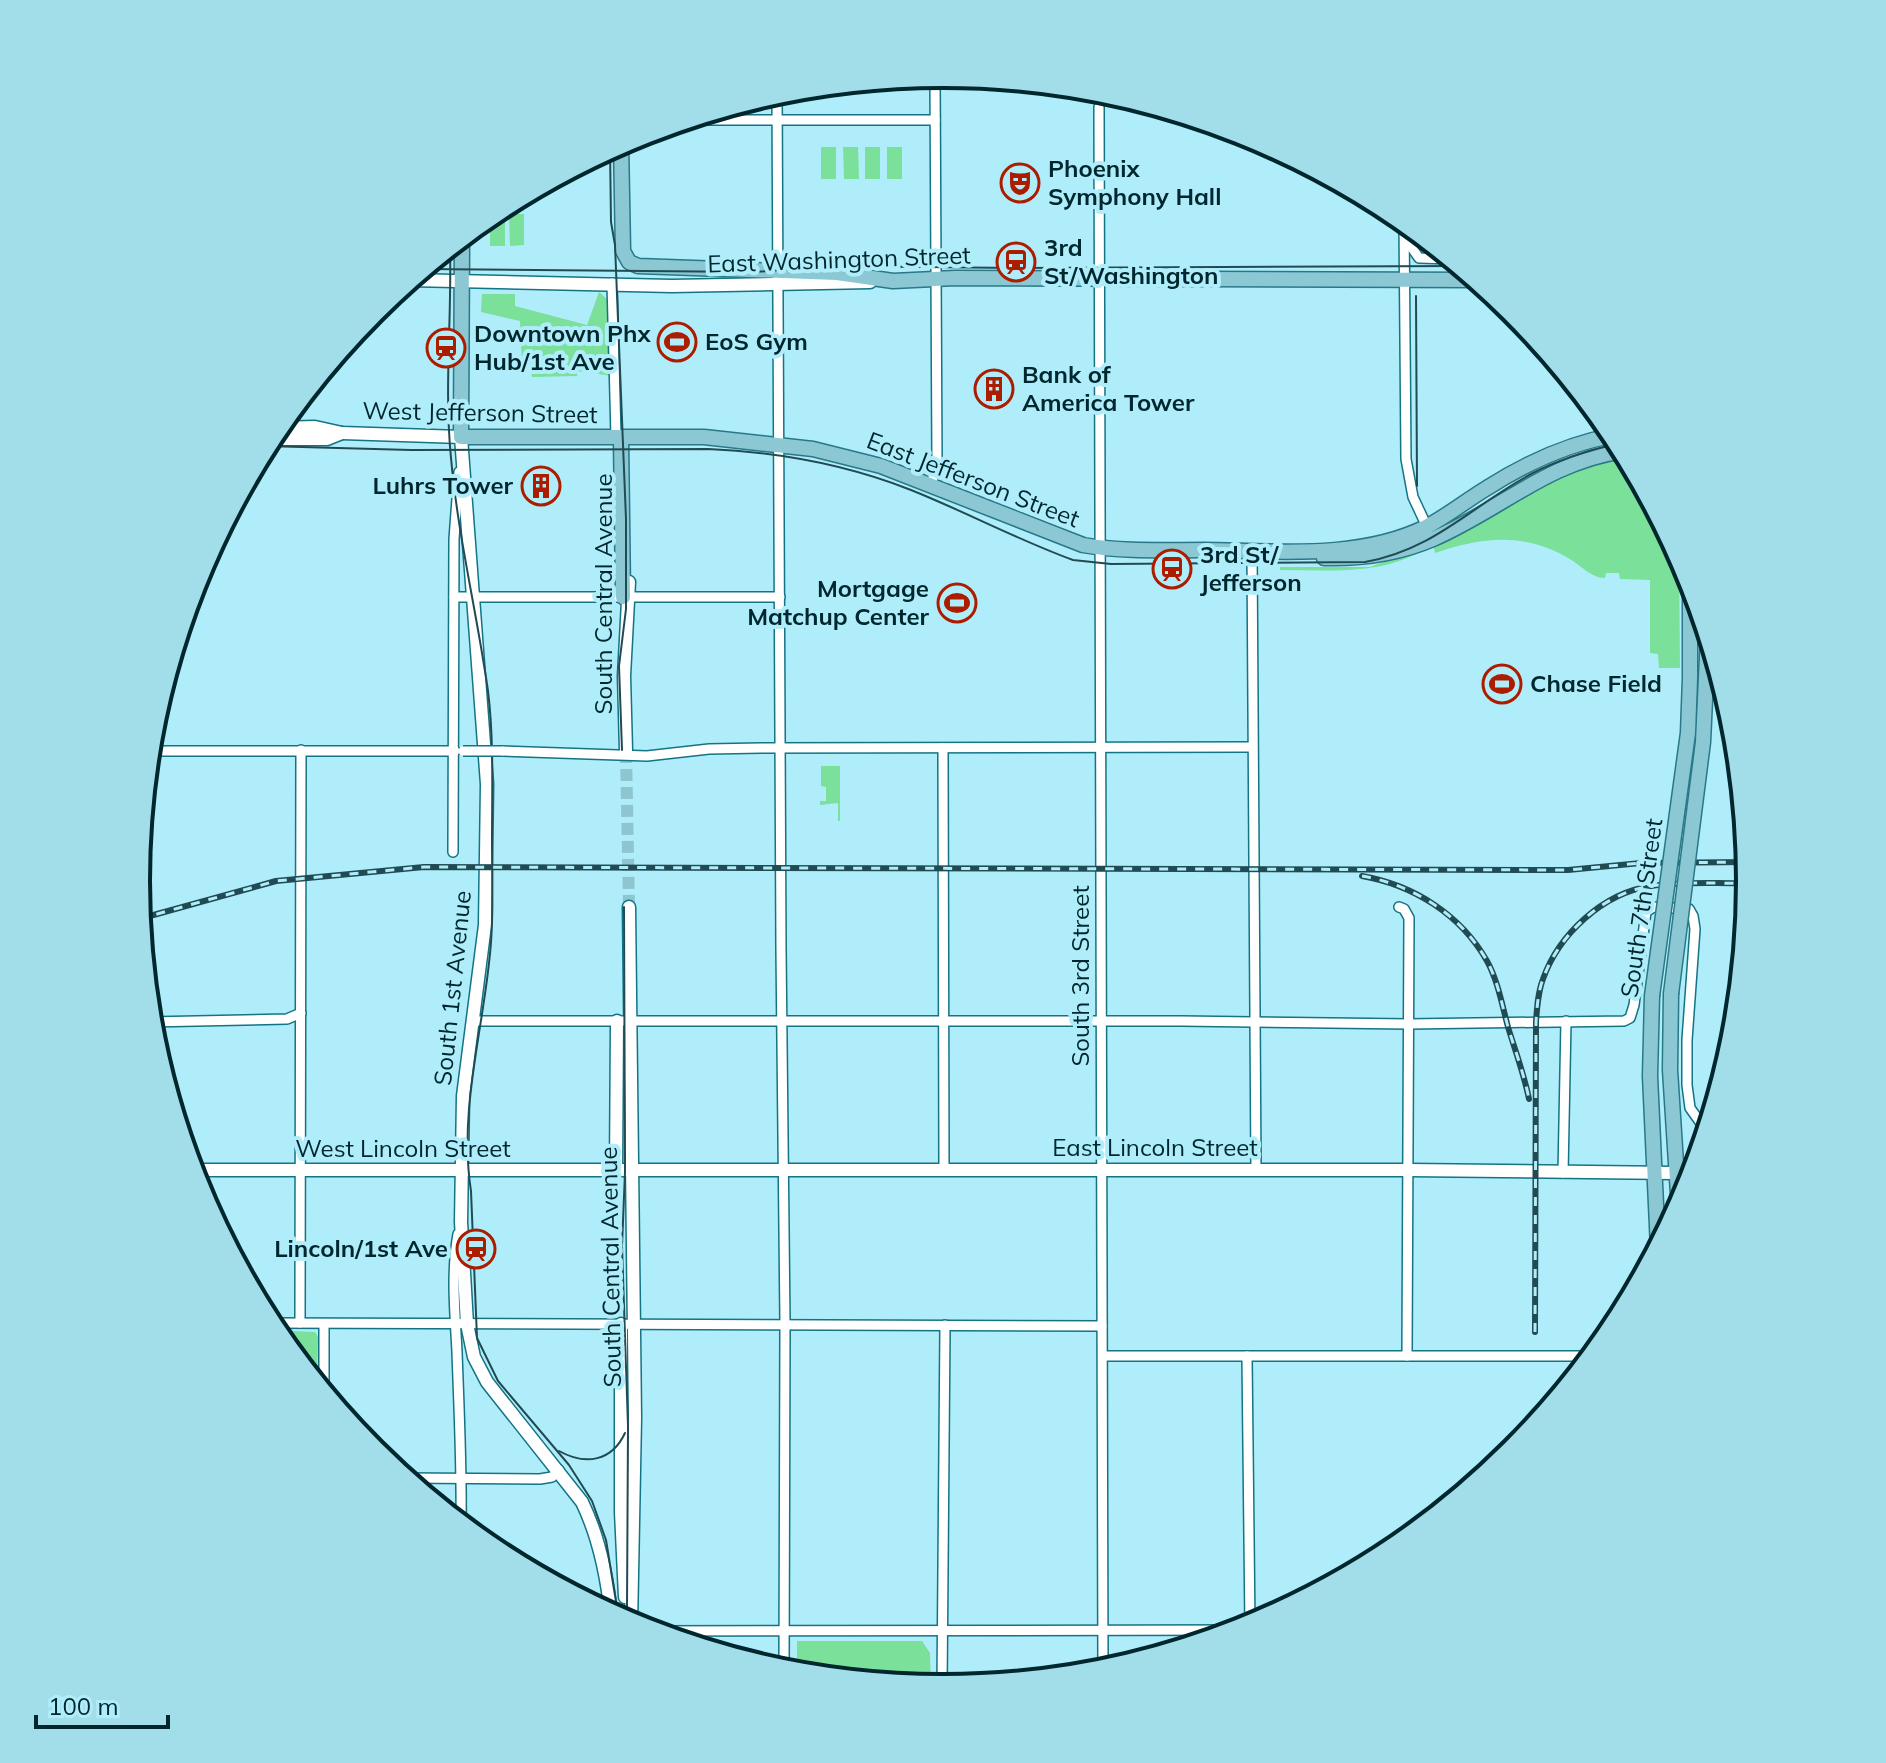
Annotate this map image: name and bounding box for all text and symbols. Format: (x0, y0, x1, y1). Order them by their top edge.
place label: Phoenix Symphony Hall (1048, 153, 1221, 211)
theatre icon: Phoenix Symphony Hall (999, 162, 1041, 204)
place label: 3rd St/Washington (1044, 232, 1218, 290)
street label: East Washington Street (707, 239, 971, 279)
station icon: 3rd St/Washington (995, 241, 1037, 283)
place label: Downtown Phx Hub/1st Ave (474, 318, 652, 376)
sports icon: EoS Gym (656, 321, 698, 363)
place label: EoS Gym (705, 326, 808, 356)
station icon: Downtown Phx Hub/1st Ave (425, 327, 467, 369)
place label: Bank of America Tower (1022, 359, 1195, 417)
building icon: Bank of America Tower (973, 368, 1015, 410)
street label: West Jefferson Street (362, 395, 598, 429)
street label: East Jefferson Street (863, 425, 1084, 533)
building icon: Luhrs Tower (520, 465, 562, 507)
place label: Luhrs Tower (373, 470, 514, 500)
street label: South Central Avenue (588, 474, 618, 714)
place label: 3rd St/ Jefferson (1200, 539, 1302, 597)
station icon: 3rd St/ Jefferson (1151, 548, 1193, 590)
place label: Mortgage Matchup Center (747, 573, 930, 631)
sports icon: Mortgage Matchup Center (936, 582, 978, 624)
sports icon: Chase Field (1481, 663, 1523, 705)
place label: Chase Field (1530, 668, 1662, 698)
street label: South 7th Street (1614, 816, 1668, 999)
street label: South 3rd Street (1065, 885, 1095, 1067)
street label: South 1st Avenue (427, 889, 477, 1087)
street label: East Lincoln Street (1052, 1132, 1258, 1162)
street label: West Lincoln Street (295, 1133, 511, 1163)
street label: South Central Avenue (593, 1146, 627, 1388)
station icon: Lincoln/1st Ave (455, 1228, 497, 1270)
place label: Lincoln/1st Ave (274, 1233, 448, 1263)
scale bar (36, 1679, 168, 1729)
text: 100 m (48, 1691, 119, 1721)

